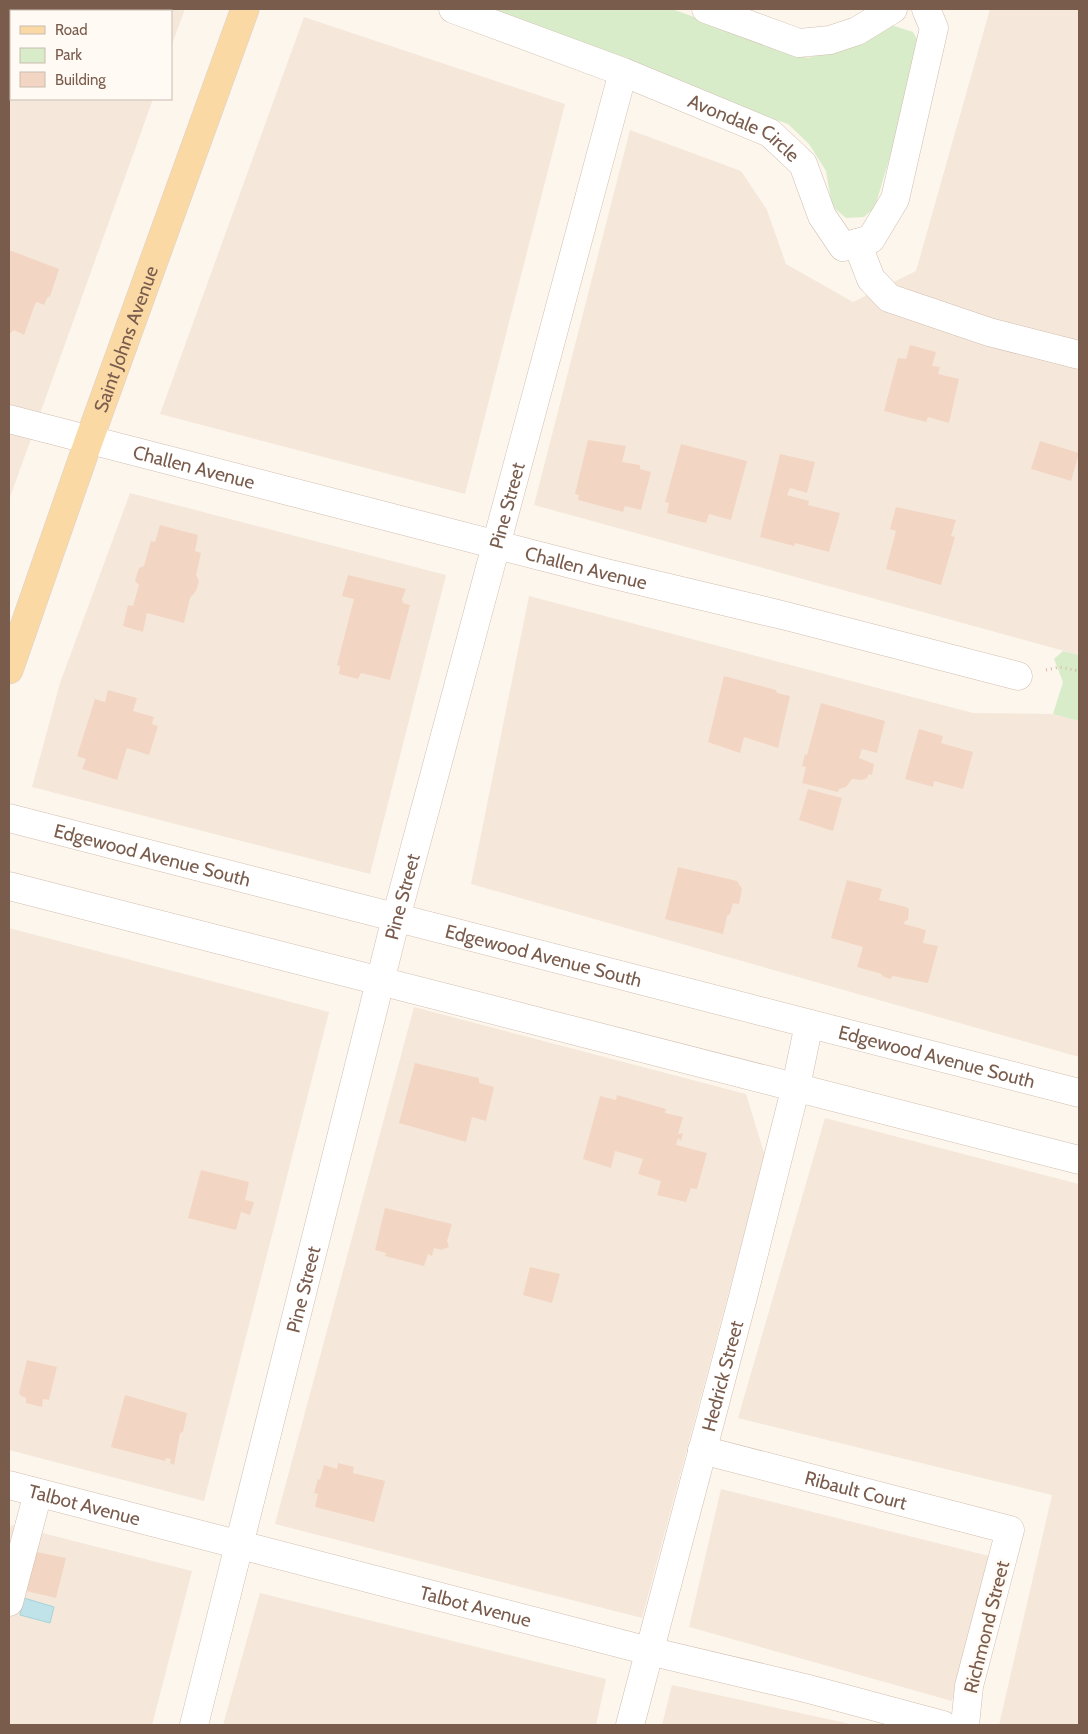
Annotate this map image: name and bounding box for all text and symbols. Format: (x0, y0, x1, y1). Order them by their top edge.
legend (10, 10, 172, 100)
text: Road (55, 21, 88, 39)
text: Park (55, 46, 82, 64)
text: Building (55, 71, 106, 89)
street label: Avondale Circle (685, 89, 804, 167)
street label: Saint Johns Avenue (89, 263, 163, 415)
street label: Challen Avenue (130, 440, 257, 494)
street label: Pine Street (485, 459, 530, 551)
street label: Challen Avenue (523, 542, 650, 594)
street label: Edgewood Avenue South (51, 819, 253, 892)
street label: Pine Street (380, 851, 425, 942)
street label: Edgewood Avenue South (443, 920, 644, 992)
street label: Edgewood Avenue South (836, 1021, 1038, 1093)
street label: Pine Street (282, 1243, 326, 1335)
street label: Hedrick Street (697, 1318, 748, 1434)
street label: Ribault Court (802, 1466, 910, 1515)
street label: Talbot Avenue (26, 1480, 143, 1531)
street label: Richmond Street (959, 1558, 1014, 1696)
street label: Talbot Avenue (417, 1581, 534, 1632)

